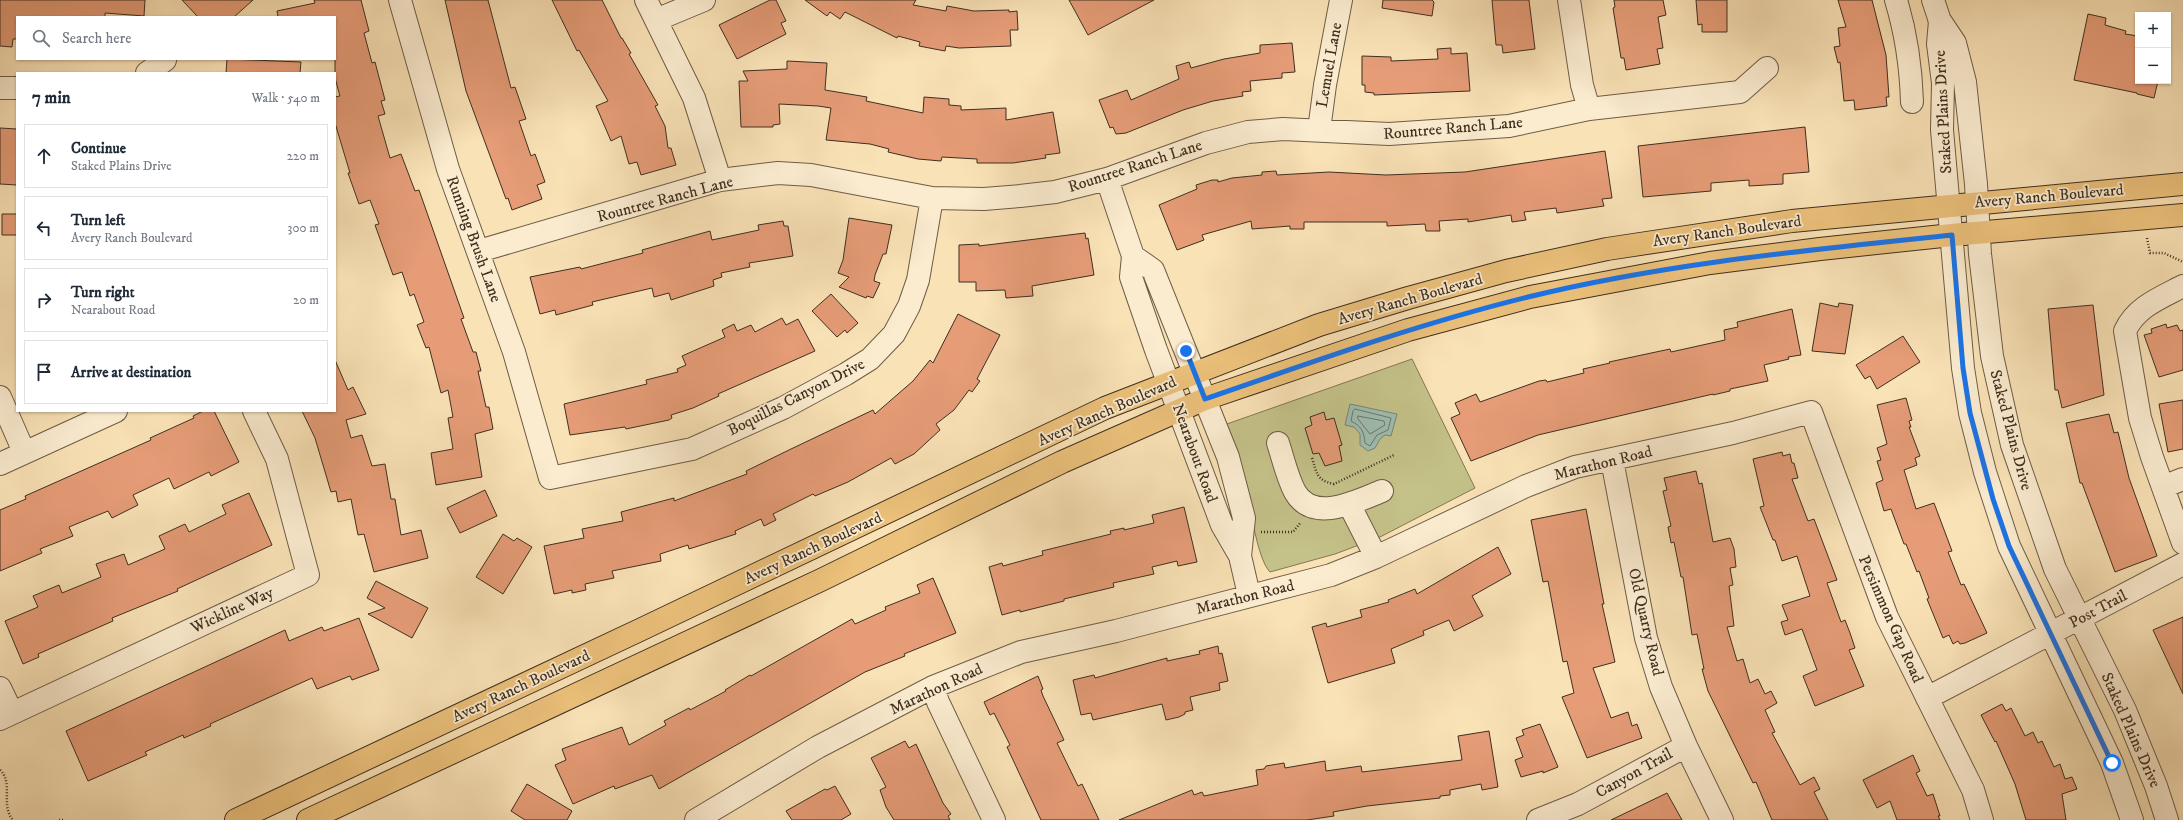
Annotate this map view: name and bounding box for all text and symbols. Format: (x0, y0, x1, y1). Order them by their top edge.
map controls (2135, 12, 2171, 84)
button: + (2135, 12, 2171, 48)
search box (16, 16, 336, 60)
street label: Lemuel Lane (1312, 21, 1346, 109)
icon: search (30, 27, 52, 49)
text: Search here (62, 29, 131, 48)
button: − (2135, 48, 2171, 84)
street label: Staked Plains Drive (1930, 49, 1956, 174)
text: 7 min (32, 87, 71, 109)
text: Walk · 540 m (251, 90, 320, 106)
street label: Rountree Ranch Lane (1382, 112, 1524, 144)
street label: Rountree Ranch Lane (1065, 135, 1205, 197)
text: Continue (71, 139, 126, 158)
icon: ahead (33, 145, 55, 167)
text: 220 m (287, 148, 319, 164)
text: Staked Plains Drive (71, 158, 172, 174)
street label: Rountree Ranch Lane (595, 171, 735, 227)
street label: Running Brush Lane (442, 173, 506, 305)
street label: Avery Ranch Boulevard (1974, 180, 2124, 212)
text: Turn left (71, 211, 125, 230)
street label: Avery Ranch Boulevard (1652, 211, 1803, 251)
icon: left (33, 217, 55, 239)
text: 300 m (288, 220, 319, 236)
text: Avery Ranch Boulevard (71, 230, 193, 246)
street label: Avery Ranch Boulevard (1335, 269, 1485, 329)
text: Turn right (71, 283, 134, 302)
icon: right (33, 289, 55, 311)
text: 20 m (293, 292, 319, 308)
text: Nearabout Road (71, 302, 155, 318)
route end (1177, 342, 1195, 360)
street label: Boquillas Canyon Drive (724, 354, 868, 440)
icon: arrive (33, 361, 55, 383)
text: Arrive at destination (71, 363, 191, 382)
street label: Staked Plains Drive (1985, 368, 2037, 493)
street label: Avery Ranch Boulevard (1035, 371, 1179, 451)
street label: Nearabout Road (1168, 401, 1222, 505)
street label: Marathon Road (1552, 441, 1654, 485)
street label: Avery Ranch Boulevard (741, 507, 885, 589)
street label: Persimmon Gap Road (1854, 552, 1928, 686)
street label: Old Quarry Road (1624, 566, 1668, 678)
street label: Marathon Road (1194, 575, 1296, 619)
street label: Wickline Way (187, 582, 277, 638)
street label: Post Trail (2066, 585, 2131, 633)
street label: Avery Ranch Boulevard (449, 645, 593, 727)
street label: Marathon Road (886, 659, 986, 719)
street label: Staked Plains Drive (2097, 669, 2165, 791)
street label: Canyon Trail (1592, 744, 1676, 802)
route start (2103, 754, 2121, 772)

